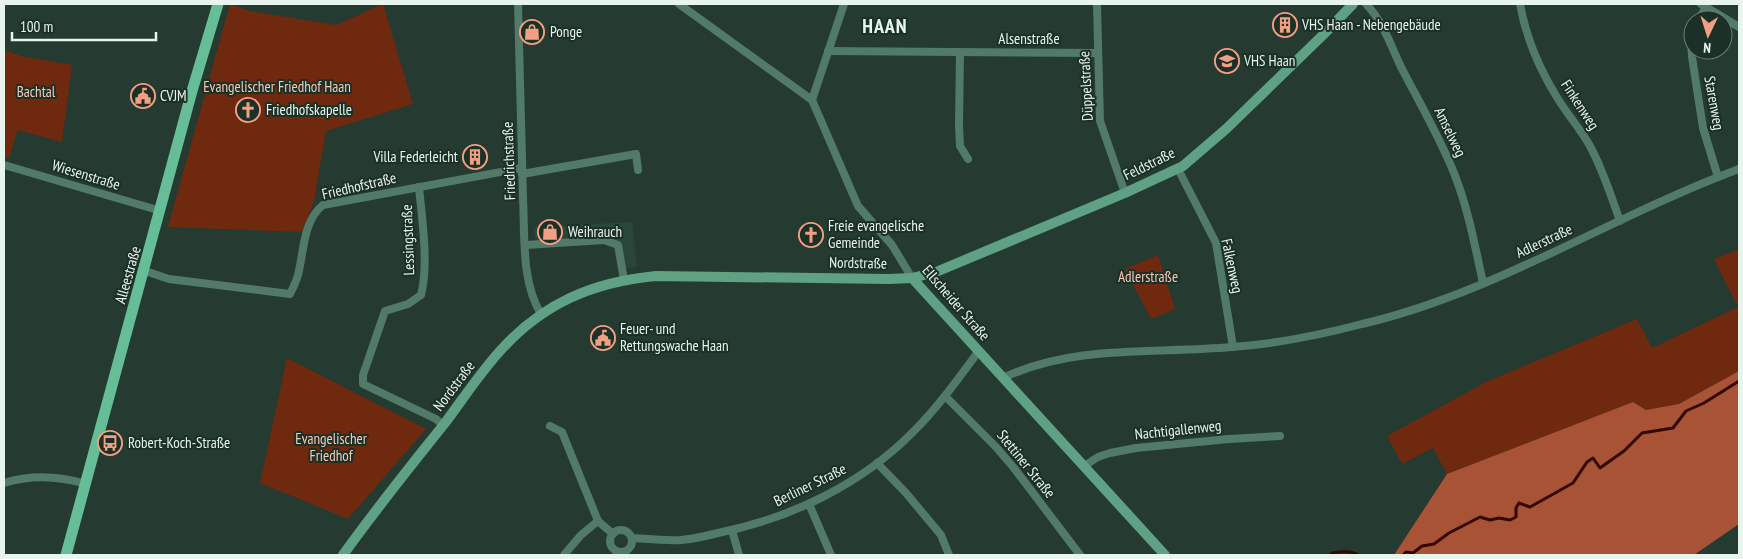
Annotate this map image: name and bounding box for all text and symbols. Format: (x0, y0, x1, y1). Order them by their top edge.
scale bar (12, 10, 156, 42)
north arrow (1683, 10, 1733, 60)
building icon: VHS Haan - Nebengebäude (1272, 12, 1298, 38)
district label: HAAN (862, 13, 908, 39)
place label: VHS Haan - Nebengebäude (1301, 15, 1441, 34)
text: 100 m (20, 17, 53, 36)
shop icon: Ponge (519, 19, 545, 45)
place label: Ponge (550, 22, 582, 41)
street label: Alsenstraße (998, 29, 1060, 48)
text: N (1703, 39, 1711, 57)
school or university icon: VHS Haan (1214, 48, 1240, 74)
street label: Düppelstraße (1074, 51, 1097, 121)
place label: VHS Haan (1243, 51, 1295, 70)
street label: Starenweg (1700, 74, 1729, 132)
street label: Finkenweg (1557, 76, 1604, 133)
park label: Evangelischer Friedhof Haan (203, 77, 351, 96)
park label: Bachtal (17, 82, 56, 101)
public building icon: CVJM (130, 83, 156, 109)
place label: CVJM (160, 86, 187, 105)
church icon: Friedhofskapelle (235, 97, 261, 123)
place label: Friedhofskapelle (266, 100, 352, 119)
street label: Amselweg (1430, 104, 1471, 160)
street label: Friedrichstraße (498, 122, 519, 201)
street label: Feldstraße (1120, 143, 1178, 184)
building icon: Villa Federleicht (462, 144, 488, 170)
place label: Villa Federleicht (372, 147, 458, 166)
street label: Wiesenstraße (50, 155, 122, 194)
street label: Friedhofstraße (320, 168, 398, 203)
street label: Lessingstraße (397, 204, 418, 276)
place label: Freie evangelische Gemeinde (828, 216, 924, 252)
shop icon: Weihrauch (537, 219, 563, 245)
street label: Adlerstraße (1512, 219, 1575, 262)
place label: Weihrauch (568, 222, 622, 241)
church icon: Freie evangelische Gemeinde (798, 222, 824, 248)
street label: Falkenweg (1217, 237, 1248, 295)
street label: Alleestraße (110, 244, 145, 306)
street label: Nordstraße (829, 252, 887, 273)
street label: Ellscheider Straße (918, 261, 994, 344)
park label: Adlerstraße (1118, 267, 1178, 286)
place label: Feuer- und Rettungswache Haan (620, 319, 729, 355)
public building icon: Feuer- und Rettungswache Haan (590, 325, 616, 351)
street label: Nordstraße (429, 357, 479, 415)
street label: Nachtigallenweg (1134, 416, 1222, 443)
street label: Stettiner Straße (993, 426, 1060, 502)
park label: Evangelischer Friedhof (295, 429, 368, 465)
bus stop icon: Robert-Koch-Straße (97, 430, 123, 456)
place label: Robert-Koch-Straße (128, 433, 230, 452)
street label: Berliner Straße (770, 459, 849, 510)

